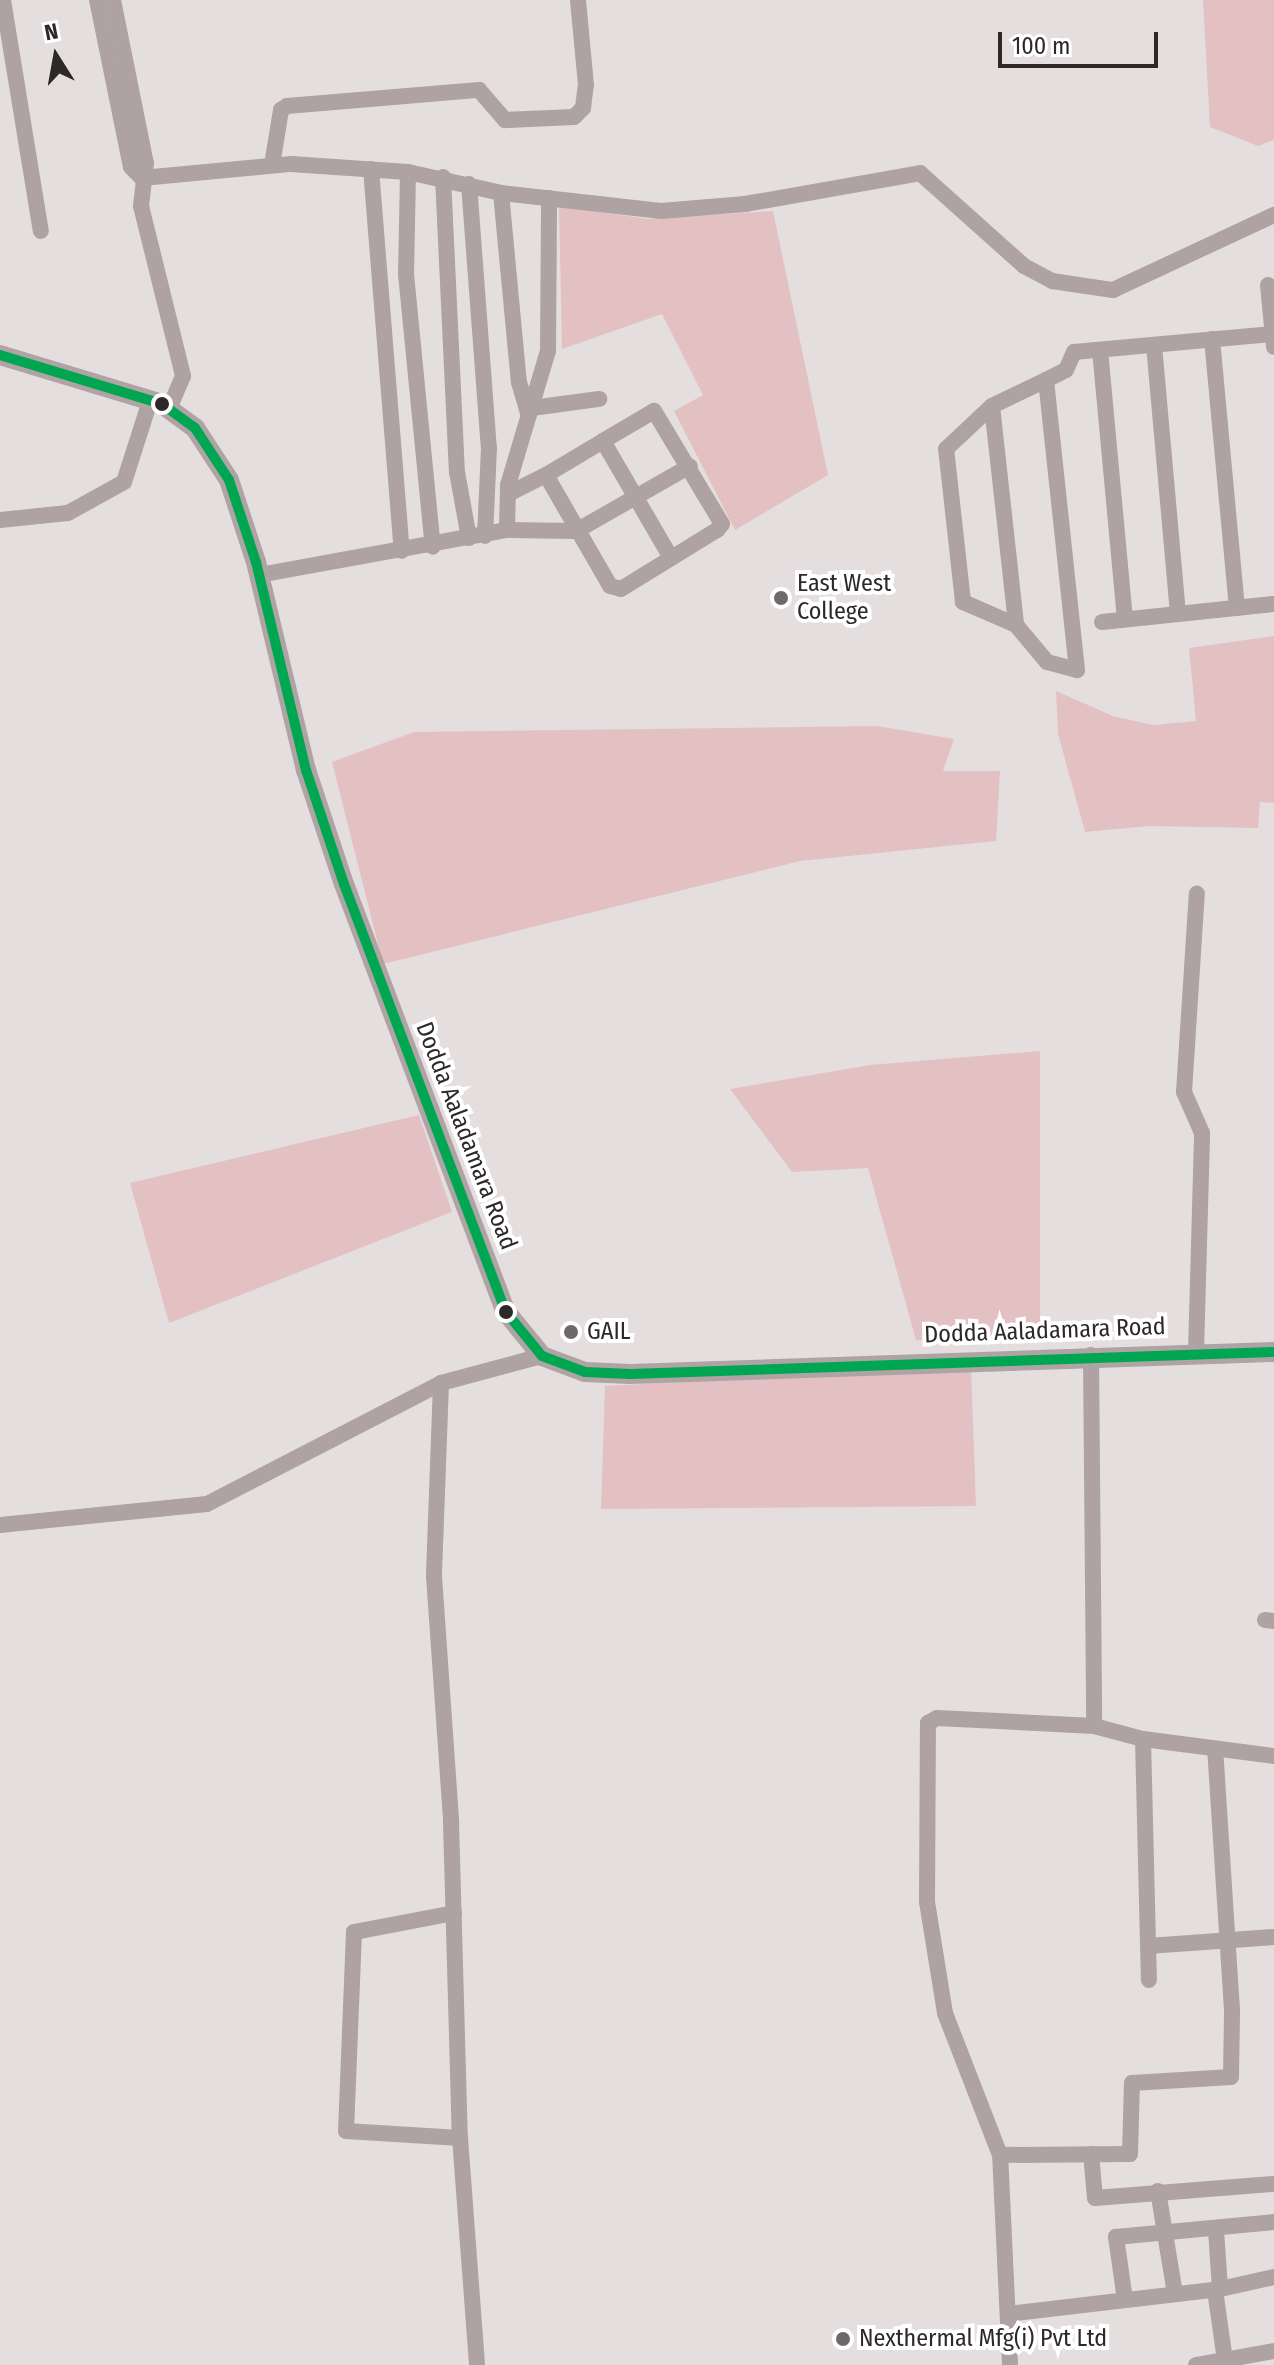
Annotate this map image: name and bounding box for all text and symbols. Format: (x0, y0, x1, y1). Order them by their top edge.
north arrow (16, 16, 96, 96)
scale bar (1002, 16, 1162, 66)
text: N (42, 17, 60, 46)
text: 100 m (1012, 32, 1070, 60)
unlabelled marker (154, 396, 170, 412)
place label: East West College (797, 570, 891, 626)
marker: East West College (772, 589, 790, 607)
street label: Dodda Aaladamara Road (409, 1018, 523, 1254)
unlabelled marker (498, 1304, 514, 1320)
street label: Dodda Aaladamara Road (924, 1312, 1166, 1350)
place label: GAIL (587, 1318, 630, 1346)
marker: GAIL (562, 1323, 580, 1341)
place label: Nexthermal Mfg(i) Pvt Ltd (859, 2325, 1107, 2353)
marker: Nexthermal Mfg(i) Pvt Ltd (834, 2330, 852, 2348)

